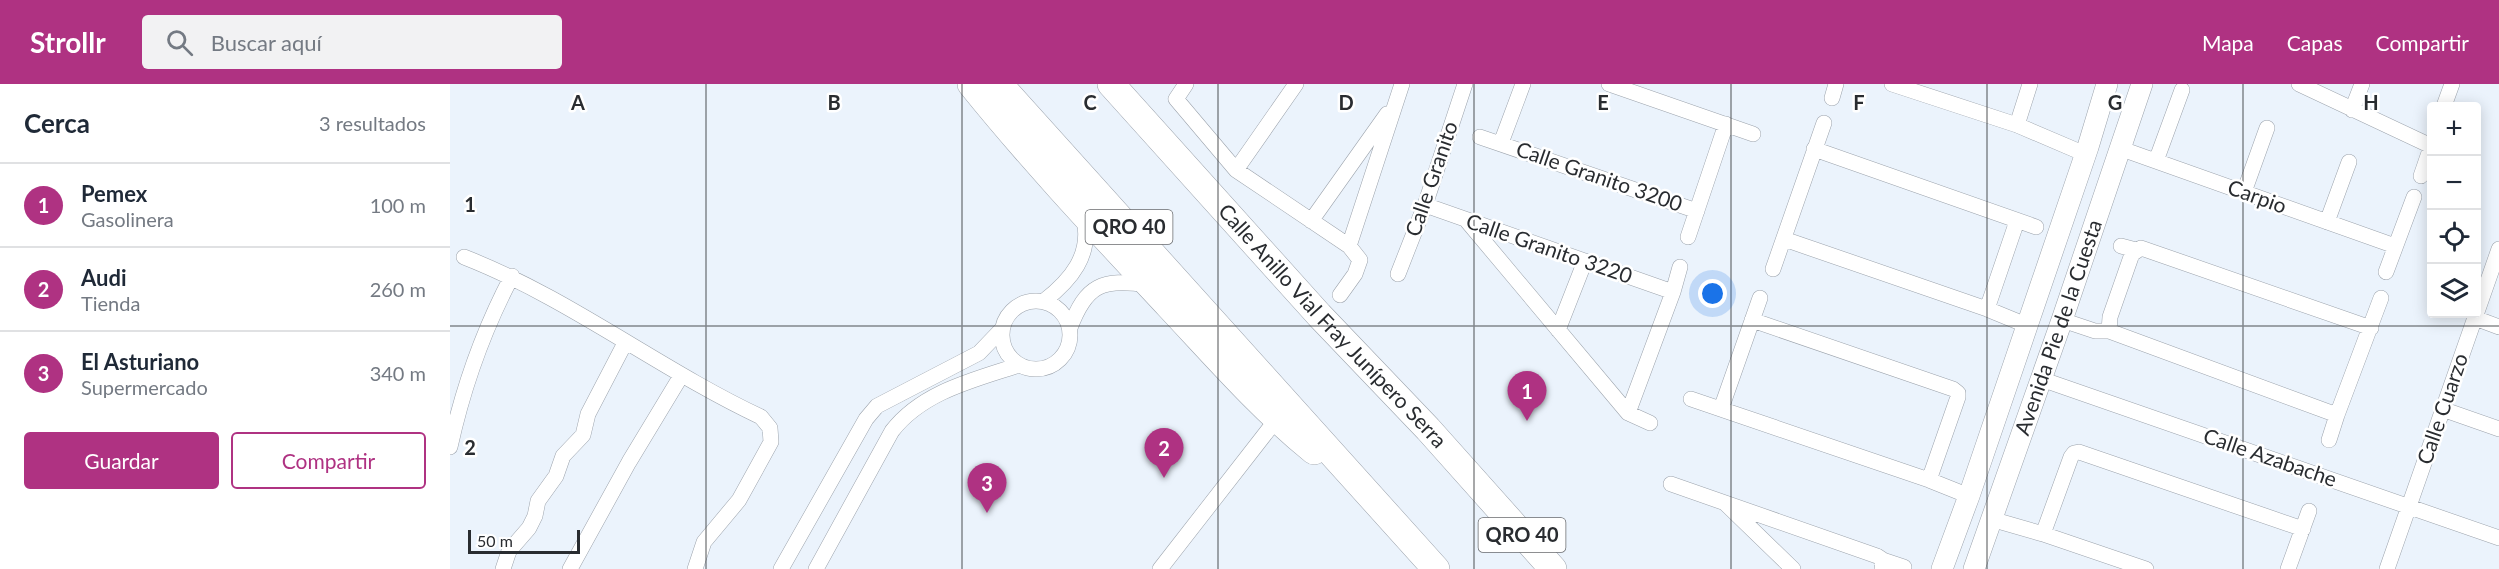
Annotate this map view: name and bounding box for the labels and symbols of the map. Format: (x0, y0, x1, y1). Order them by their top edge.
text: A (570, 90, 585, 114)
text: B (827, 90, 841, 114)
text: C (1083, 90, 1097, 114)
text: D (1338, 90, 1354, 114)
text: E (1597, 90, 1609, 114)
text: F (1853, 90, 1865, 114)
text: G (2108, 90, 2122, 114)
text: H (2363, 90, 2379, 114)
street label: Calle Granito (1399, 118, 1462, 239)
street label: Calle Granito 3200 (1513, 135, 1686, 216)
street label: Carpio (2225, 173, 2290, 218)
text: 1 (464, 192, 476, 216)
street label: Calle Anillo Vial Fray Junípero Serra (1214, 198, 1453, 452)
street label: Calle Granito 3220 (1463, 207, 1636, 288)
road number: QRO 40 (1086, 210, 1172, 244)
street label: Avenida Pie de la Cuesta (2008, 216, 2106, 438)
your location (1698, 279, 1727, 308)
street label: Calle Cuarzo (2411, 350, 2472, 467)
pin: 1 (1508, 372, 1546, 421)
street label: Calle Azabache (2201, 422, 2340, 491)
pin: 2 (1144, 428, 1184, 478)
text: 2 (464, 435, 476, 459)
pin: 3 (968, 464, 1006, 513)
road number: QRO 40 (1478, 518, 1566, 552)
scale bar (468, 527, 580, 554)

